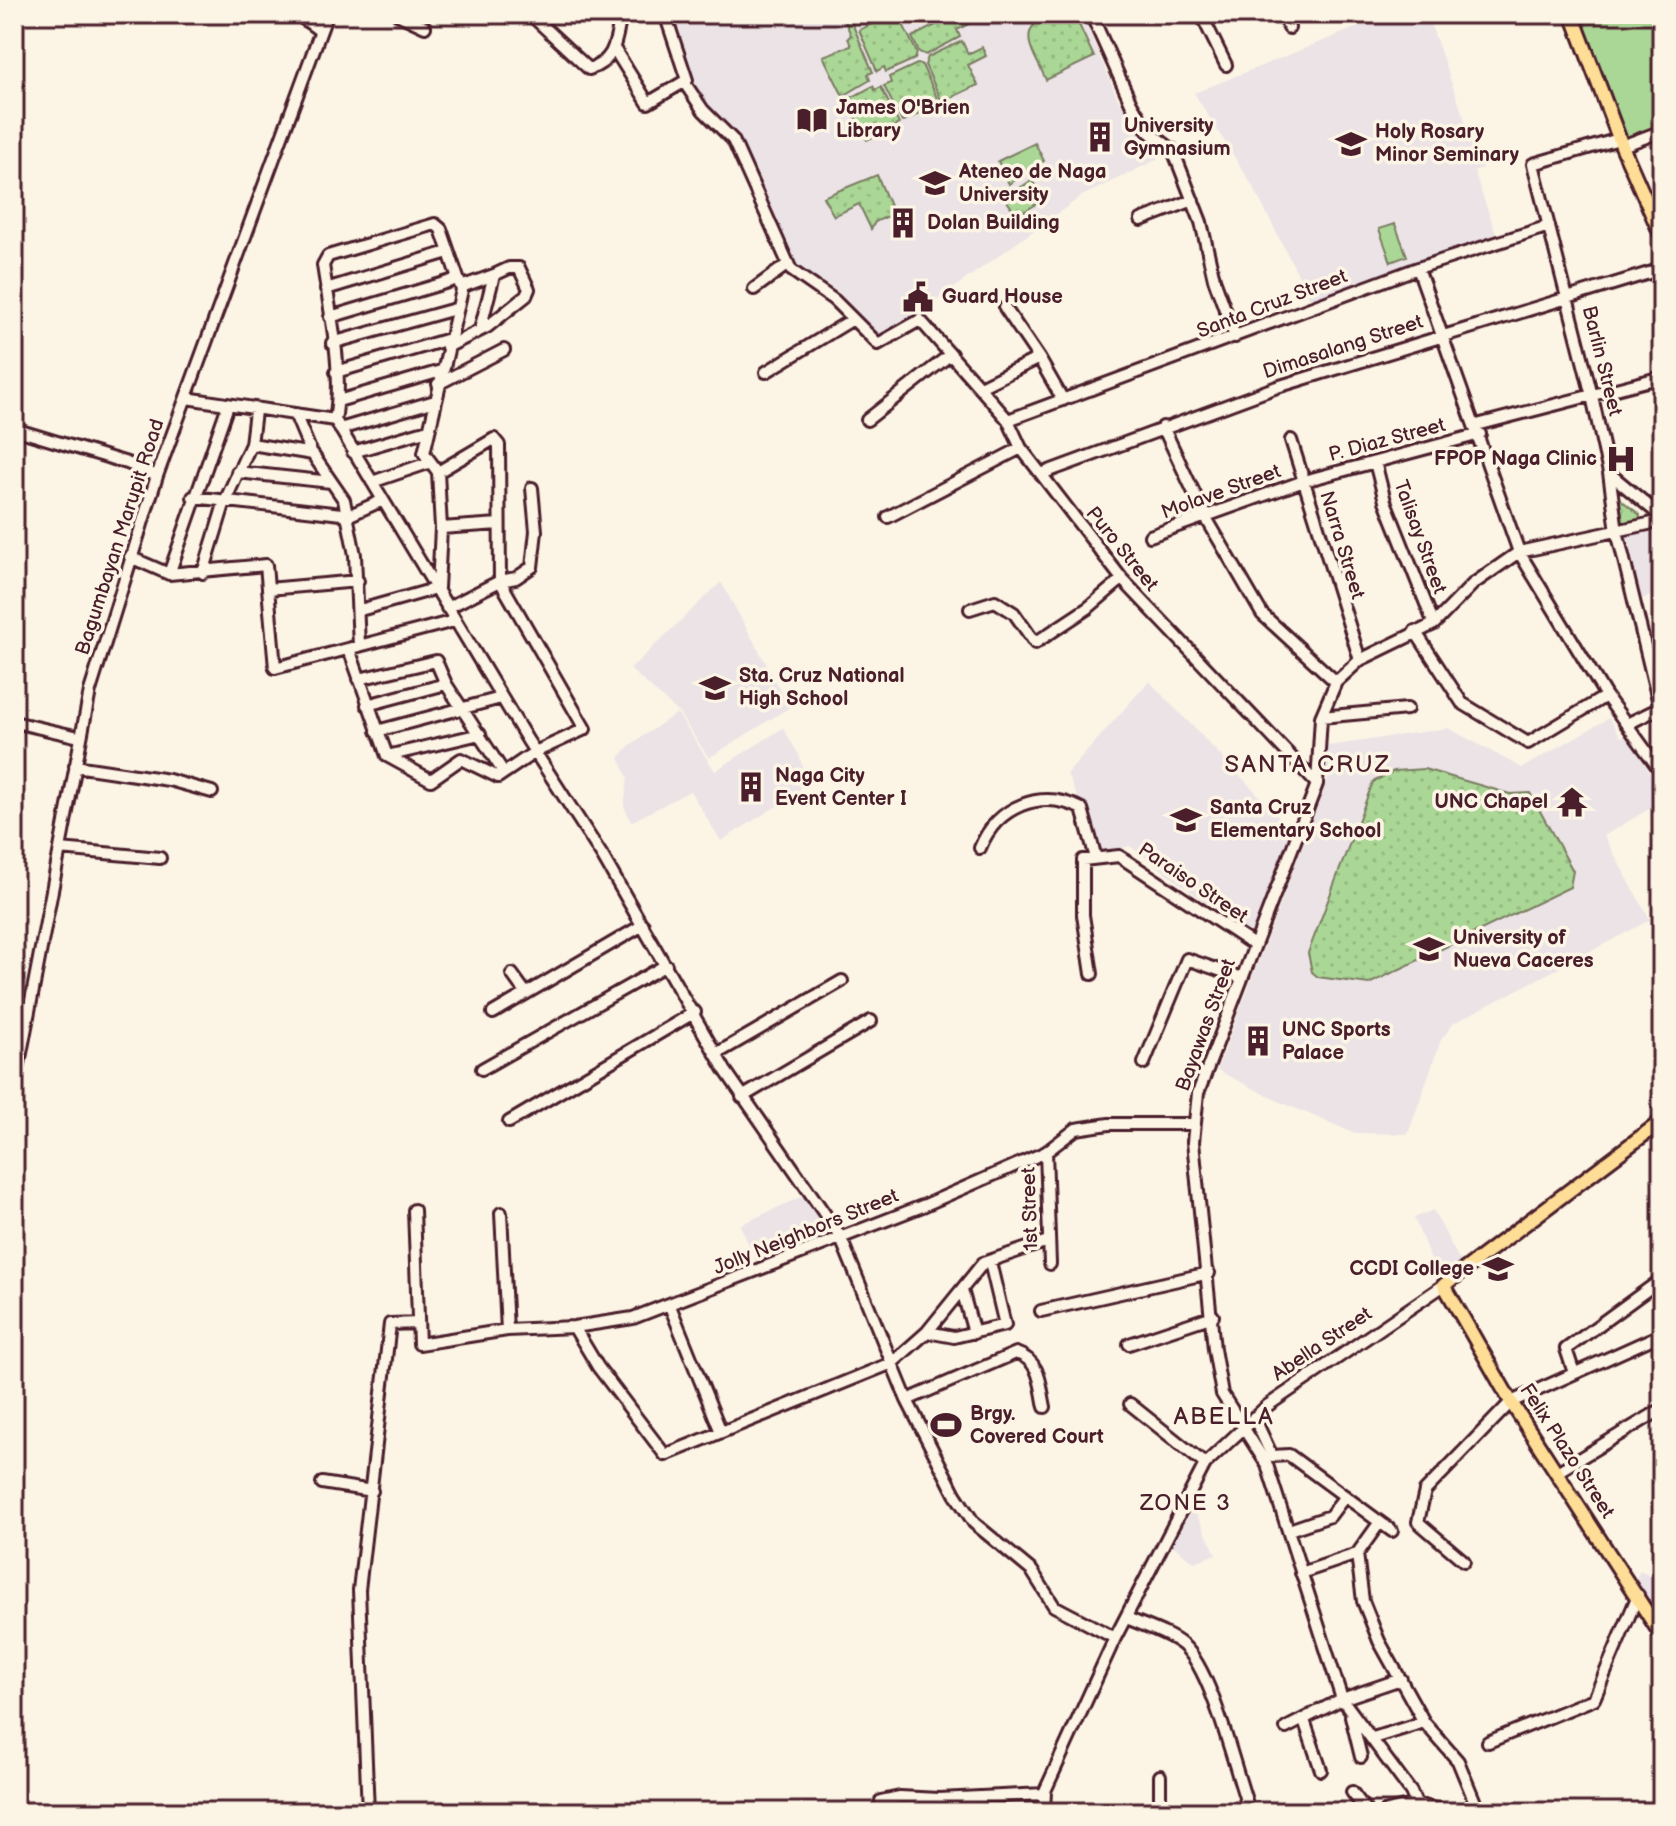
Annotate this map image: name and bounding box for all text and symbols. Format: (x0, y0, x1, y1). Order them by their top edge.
place label: James O'Brien Library (836, 96, 970, 143)
library icon: James O'Brien Library (795, 103, 829, 137)
place label: University Gymnasium (1124, 114, 1231, 161)
building icon: University Gymnasium (1083, 120, 1117, 154)
place label: Holy Rosary Minor Seminary (1375, 120, 1520, 167)
school or university icon: Holy Rosary Minor Seminary (1334, 127, 1368, 161)
place label: Ateneo de Naga University (958, 160, 1107, 207)
school or university icon: Ateneo de Naga University (918, 166, 952, 200)
building icon: Dolan Building (886, 206, 920, 240)
place label: Dolan Building (927, 211, 1060, 235)
street label: Santa Cruz Street (1193, 264, 1351, 344)
public building icon: Guard House (901, 280, 935, 314)
place label: Guard House (942, 285, 1063, 309)
street label: Barlin Street (1577, 303, 1627, 419)
street label: Dimasalang Street (1260, 310, 1426, 384)
street label: P. Diaz Street (1326, 413, 1448, 467)
street label: Bagumbayan Marupit Road (70, 416, 170, 658)
hospital icon: FPOP Naga Clinic (1604, 442, 1638, 476)
place label: FPOP Naga Clinic (1434, 447, 1597, 471)
street label: Molave Street (1158, 459, 1284, 525)
street label: Talisay Street (1388, 477, 1452, 597)
street label: Narra Street (1314, 488, 1370, 602)
street label: Puro Street (1081, 502, 1163, 596)
place label: Sta. Cruz National High School (739, 664, 905, 711)
school or university icon: Sta. Cruz National High School (698, 671, 732, 705)
district label: SANTA CRUZ (1225, 750, 1391, 779)
place label: Naga City Event Center I (775, 764, 907, 811)
building icon: Naga City Event Center I (734, 770, 768, 804)
temple icon: UNC Chapel (1555, 785, 1589, 819)
place label: UNC Chapel (1435, 790, 1548, 814)
place label: Santa Cruz Elementary School (1210, 796, 1381, 843)
school or university icon: Santa Cruz Elementary School (1169, 803, 1203, 837)
street label: Paraiso Street (1134, 838, 1252, 928)
place label: University of Nueva Caceres (1453, 926, 1594, 973)
school or university icon: University of Nueva Caceres (1412, 932, 1446, 966)
street label: Bayawas Street (1171, 955, 1241, 1095)
place label: UNC Sports Palace (1282, 1018, 1391, 1065)
building icon: UNC Sports Palace (1241, 1024, 1275, 1058)
street label: 1st Street (1017, 1167, 1043, 1251)
street label: Jolly Neighbors Street (710, 1184, 902, 1280)
school or university icon: CCDI College (1481, 1252, 1515, 1286)
place label: CCDI College (1350, 1257, 1474, 1281)
street label: Abella Street (1267, 1302, 1377, 1386)
street label: Felix Plazo Street (1514, 1379, 1620, 1523)
place label: Brgy. Covered Court (970, 1402, 1104, 1449)
district label: ABELLA (1173, 1402, 1275, 1431)
sports icon: Brgy. Covered Court (929, 1408, 963, 1442)
district label: ZONE 3 (1139, 1490, 1232, 1517)

